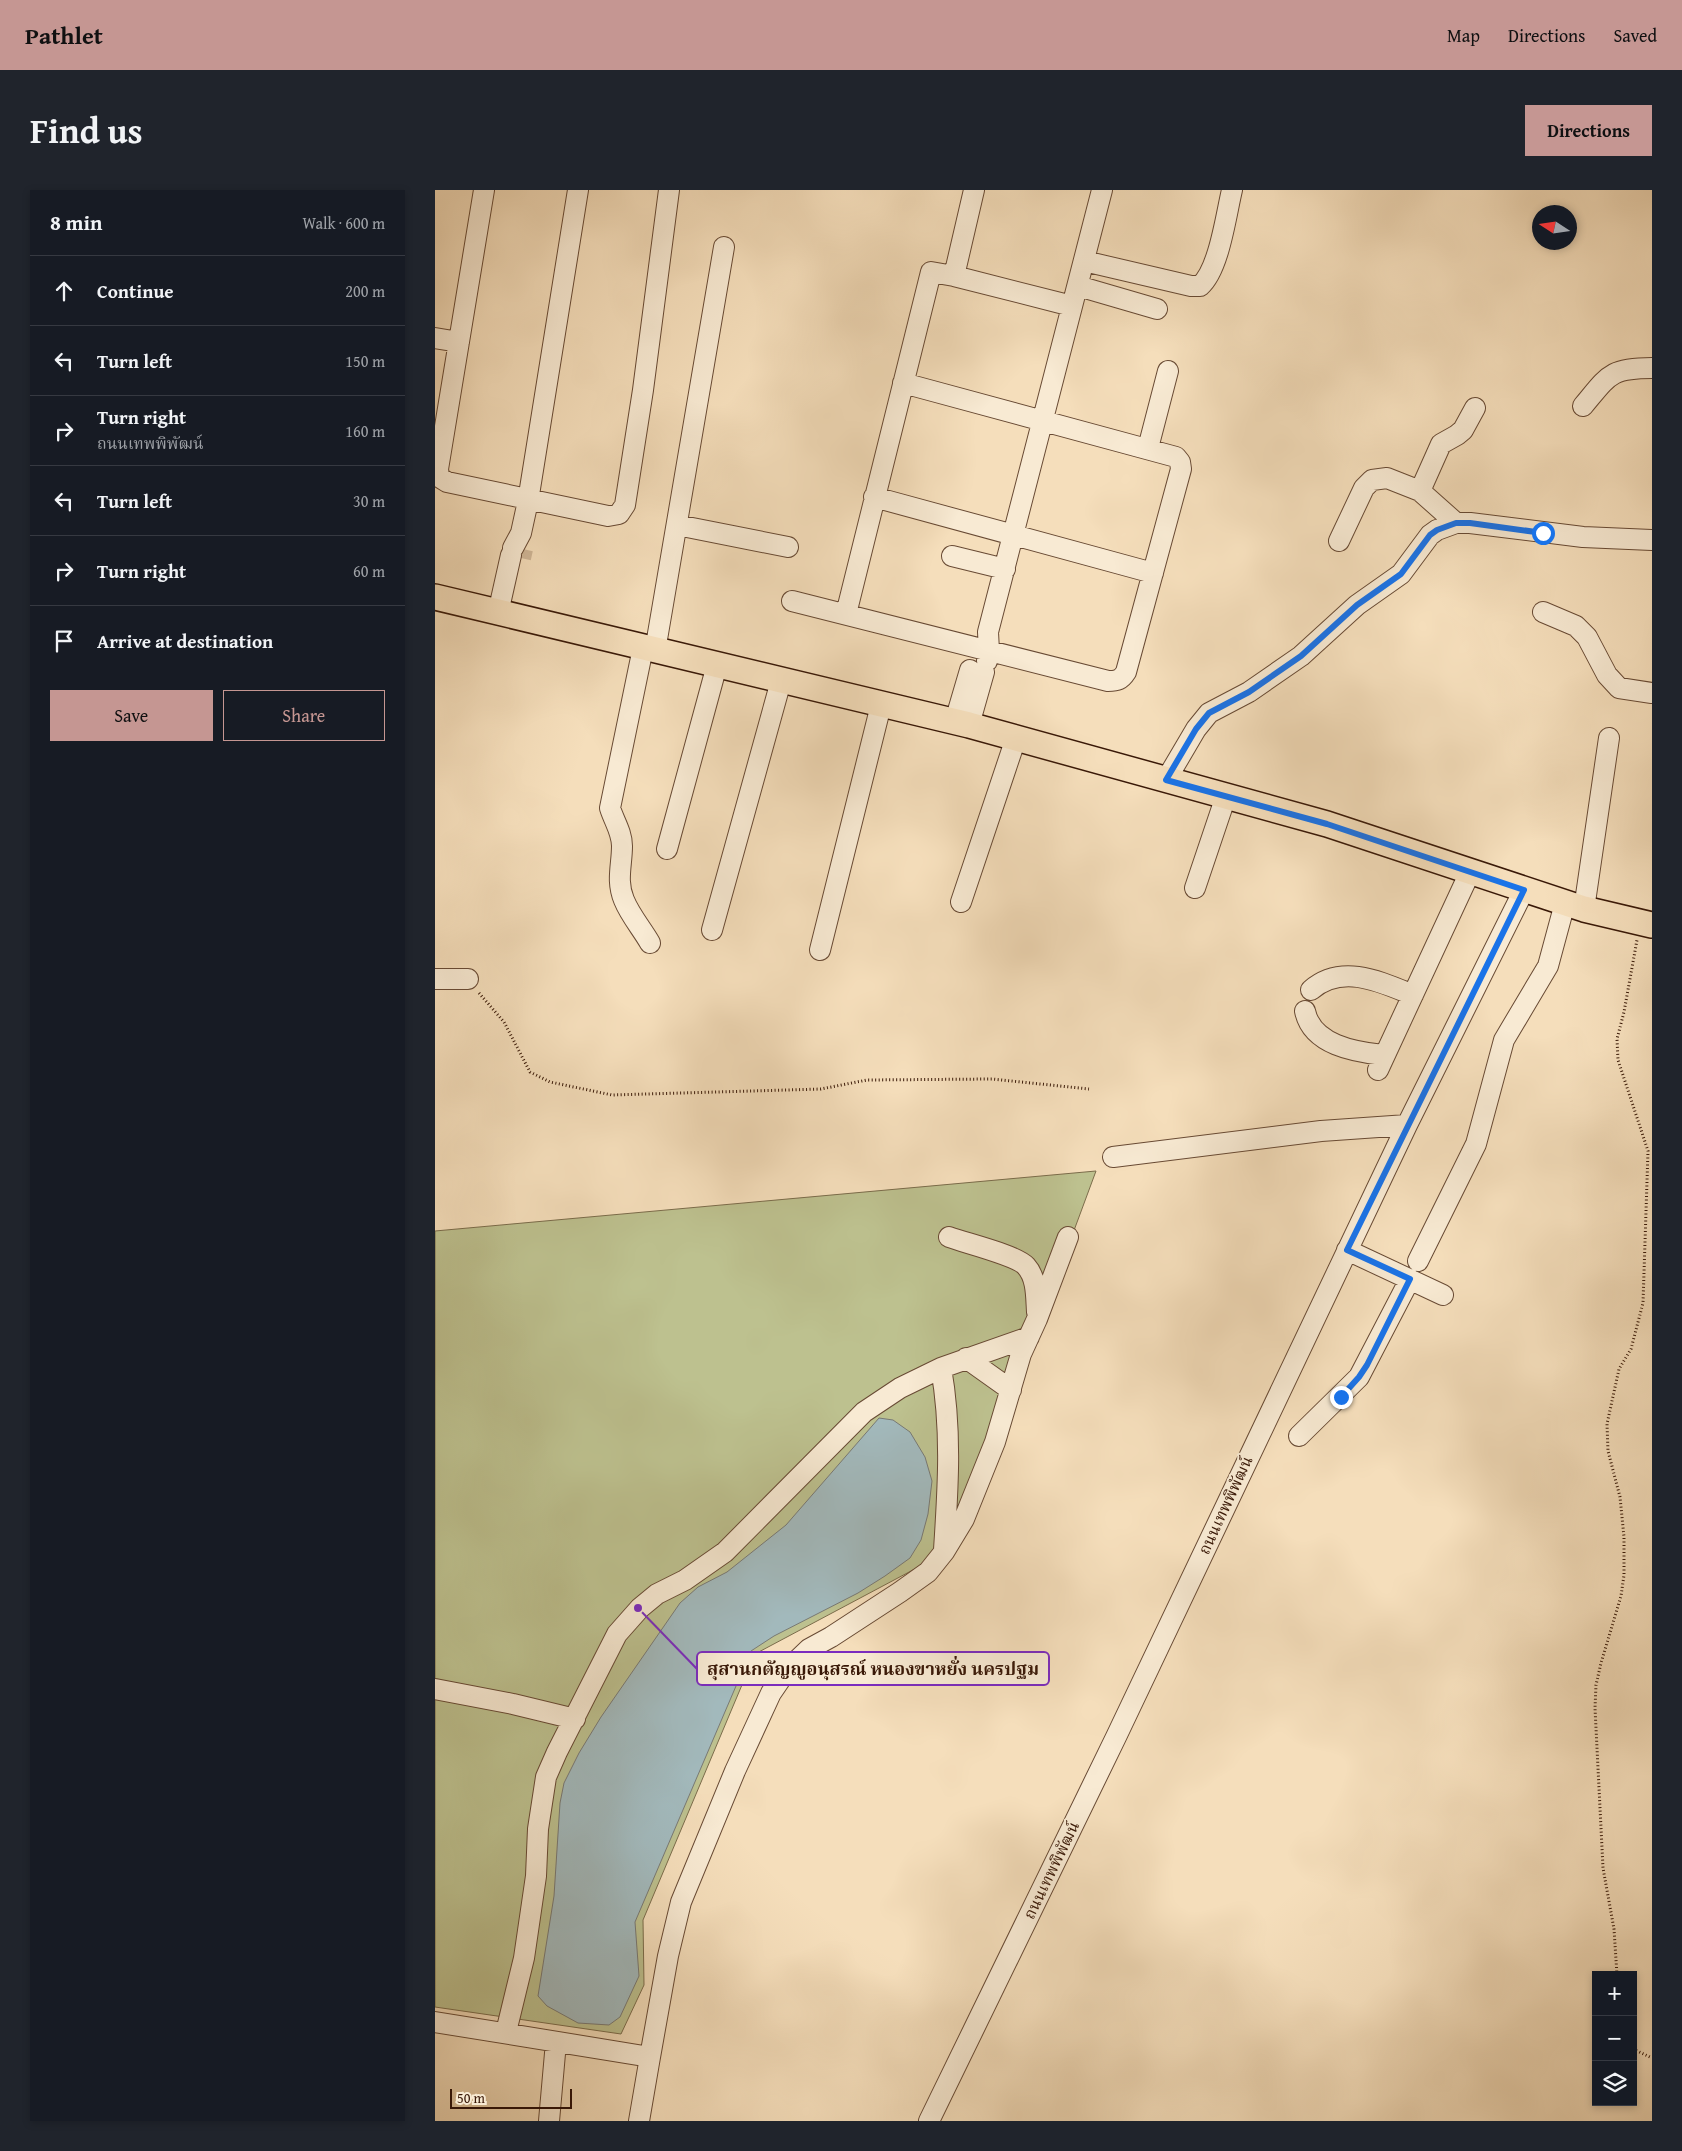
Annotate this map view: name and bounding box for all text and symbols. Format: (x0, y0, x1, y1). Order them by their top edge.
text: Pathlet (25, 18, 103, 53)
text: Map (1447, 22, 1480, 49)
text: Directions (1508, 22, 1585, 49)
text: Saved (1613, 22, 1657, 49)
text: Find us (30, 105, 143, 156)
button: Directions (1525, 105, 1652, 156)
north arrow (1532, 205, 1577, 250)
text: 8 min (50, 207, 102, 238)
text: Walk · 600 m (302, 211, 385, 235)
icon: ahead (50, 277, 78, 305)
text: Continue (97, 277, 174, 305)
text: 200 m (345, 279, 385, 303)
icon: left (50, 347, 78, 375)
text: Turn left (97, 347, 172, 375)
text: 150 m (345, 349, 385, 373)
text: Turn right (97, 403, 186, 431)
icon: right (50, 417, 78, 445)
text: 160 m (345, 419, 385, 443)
text: ถนนเทพพิพัฒน์ (97, 431, 204, 455)
icon: left (50, 487, 78, 515)
text: Turn left (97, 487, 172, 515)
text: 30 m (353, 489, 385, 513)
route start (1532, 522, 1555, 545)
icon: right (50, 557, 78, 585)
text: Turn right (97, 557, 186, 585)
text: 60 m (353, 559, 385, 583)
icon: arrive (50, 627, 78, 655)
text: Arrive at destination (97, 627, 273, 655)
button: Save (50, 690, 213, 741)
button: Share (223, 690, 385, 741)
route end (1330, 1386, 1353, 1409)
street label: ถนนเทพพิพัฒน์ (1192, 1452, 1258, 1558)
callout: สุสานกตัญญูอนุสรณ์ หนองขาหยั่ง นครปฐม (697, 1652, 1049, 1685)
text: สุสานกตัญญูอนุสรณ์ หนองขาหยั่ง นครปฐม (707, 1655, 1039, 1682)
street label: ถนนเทพพิพัฒน์ (1017, 1817, 1085, 1923)
map controls (1592, 1971, 1637, 2106)
button: + (1592, 1971, 1637, 2016)
button: − (1592, 2016, 1637, 2061)
button: layers (1592, 2061, 1637, 2106)
scale bar (450, 2086, 573, 2109)
text: 50 m (457, 2088, 485, 2108)

